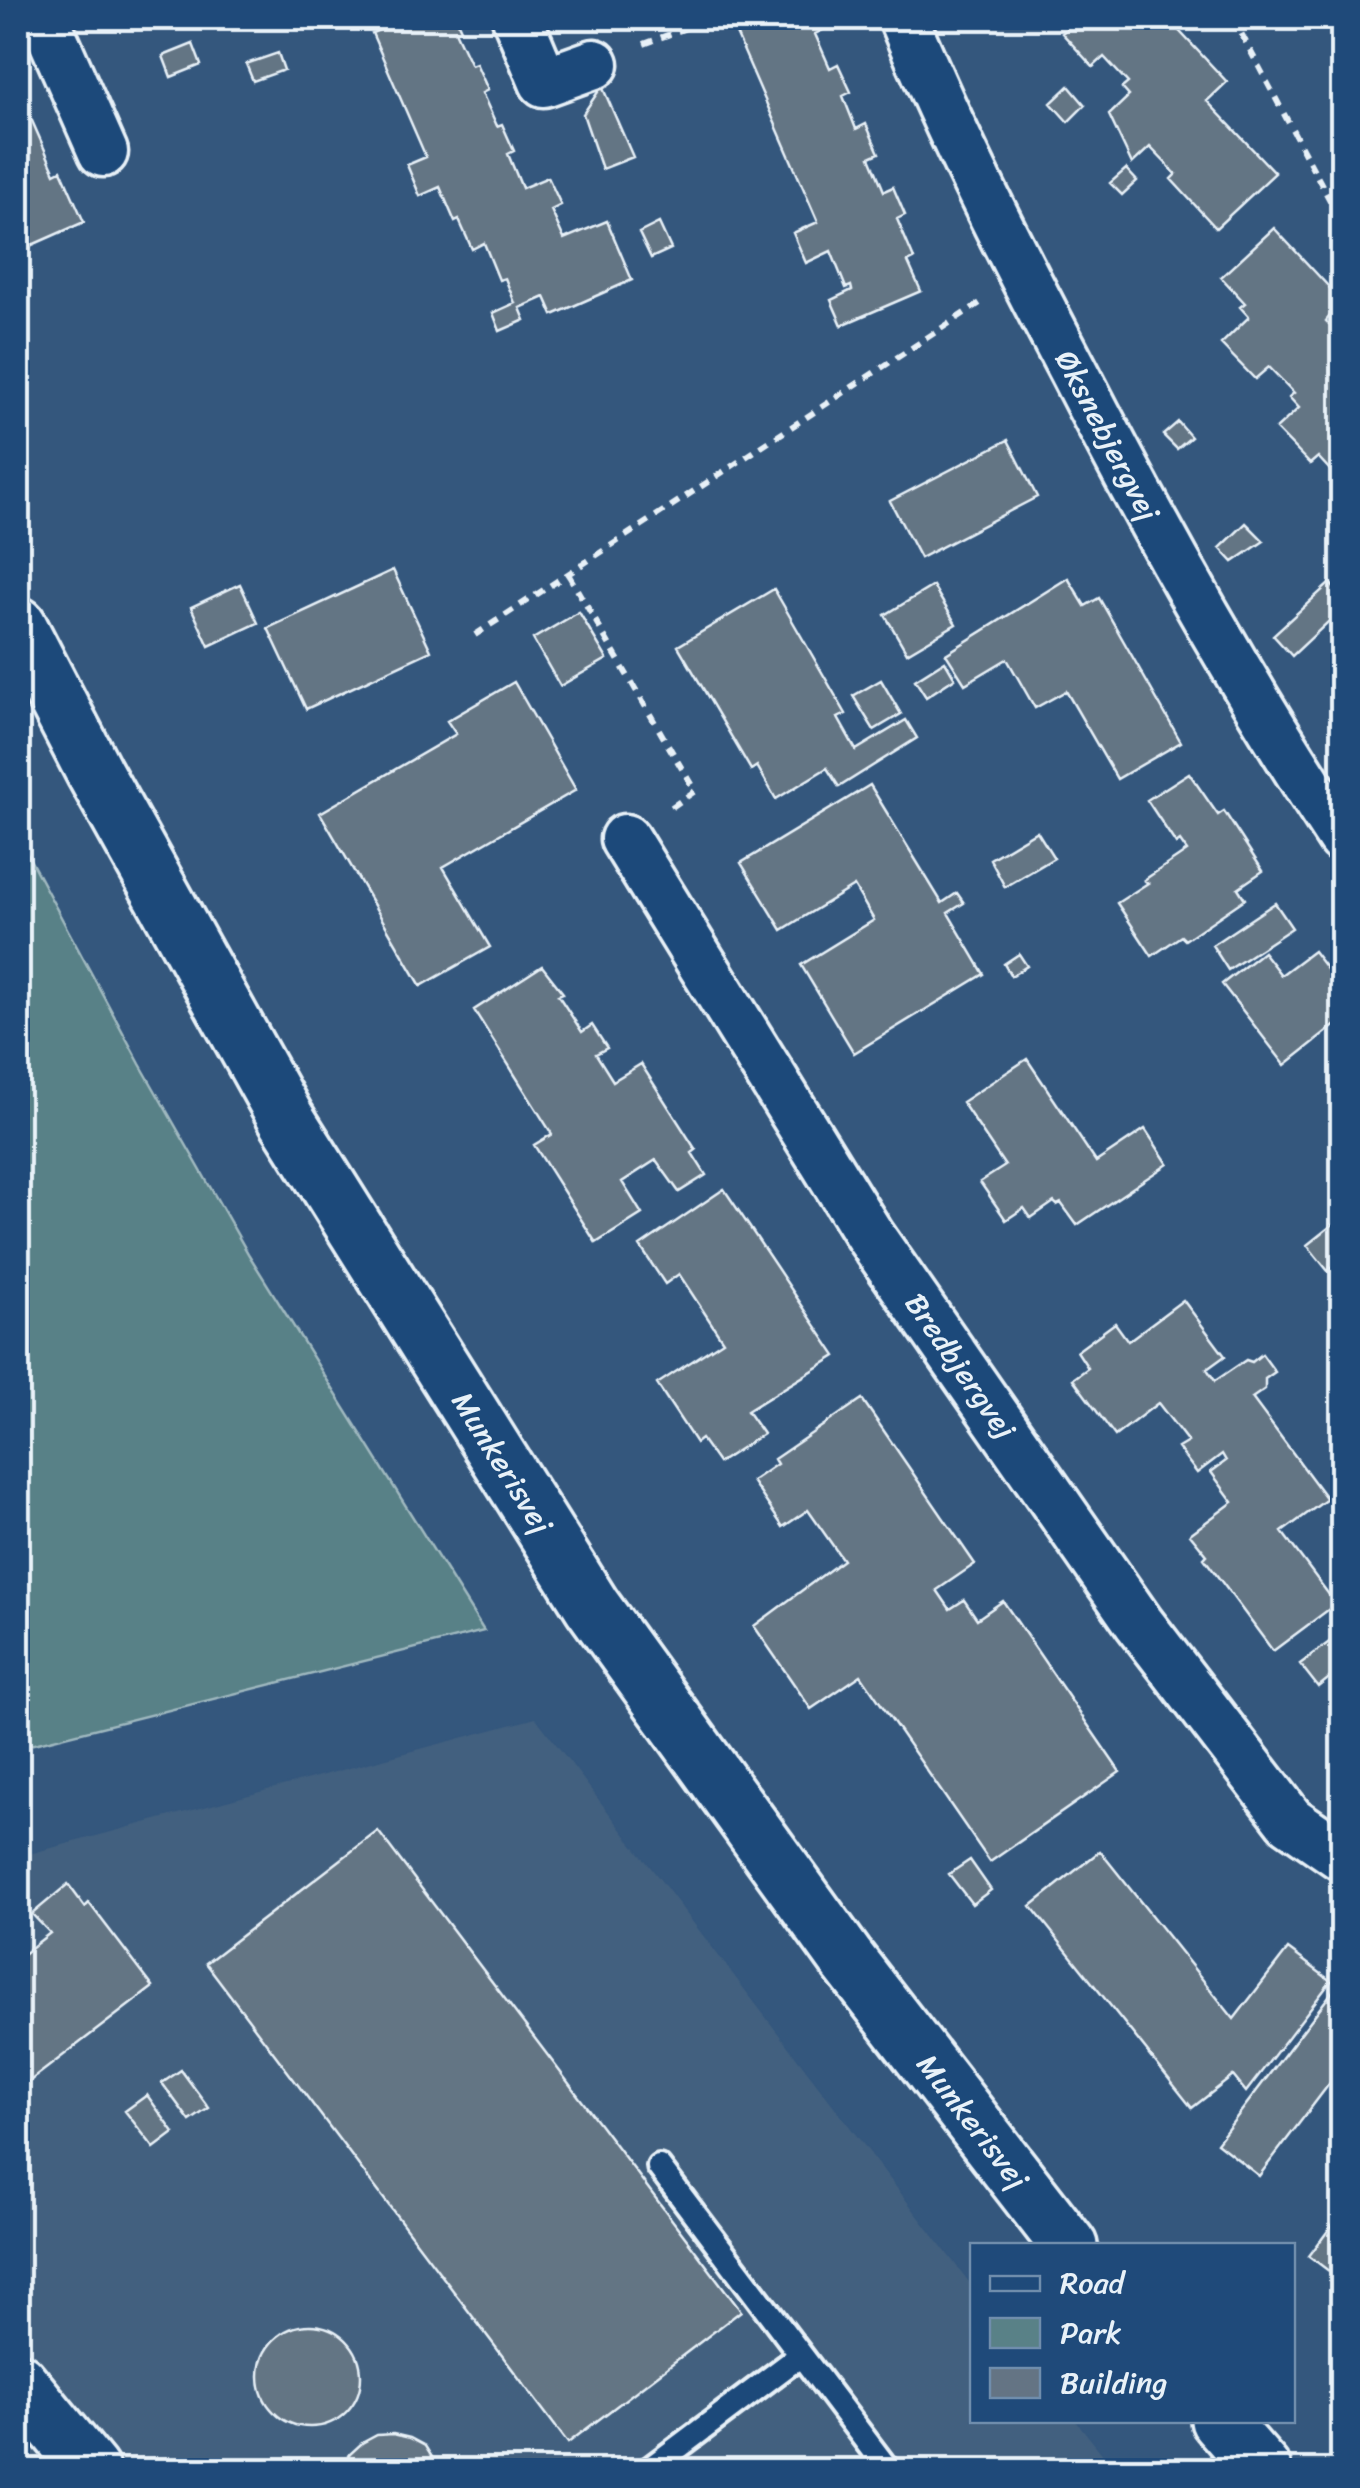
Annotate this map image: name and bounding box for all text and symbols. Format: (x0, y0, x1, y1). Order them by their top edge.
street label: Øksnebjergvej (1040, 340, 1175, 532)
street label: Bredbjergvej (890, 1281, 1031, 1451)
street label: Munkerisvej (437, 1380, 568, 1546)
street label: Munkerisvej (902, 2041, 1044, 2202)
legend (970, 2243, 1295, 2423)
text: Road (1060, 2256, 1127, 2310)
text: Park (1060, 2306, 1122, 2360)
text: Building (1060, 2356, 1167, 2410)

